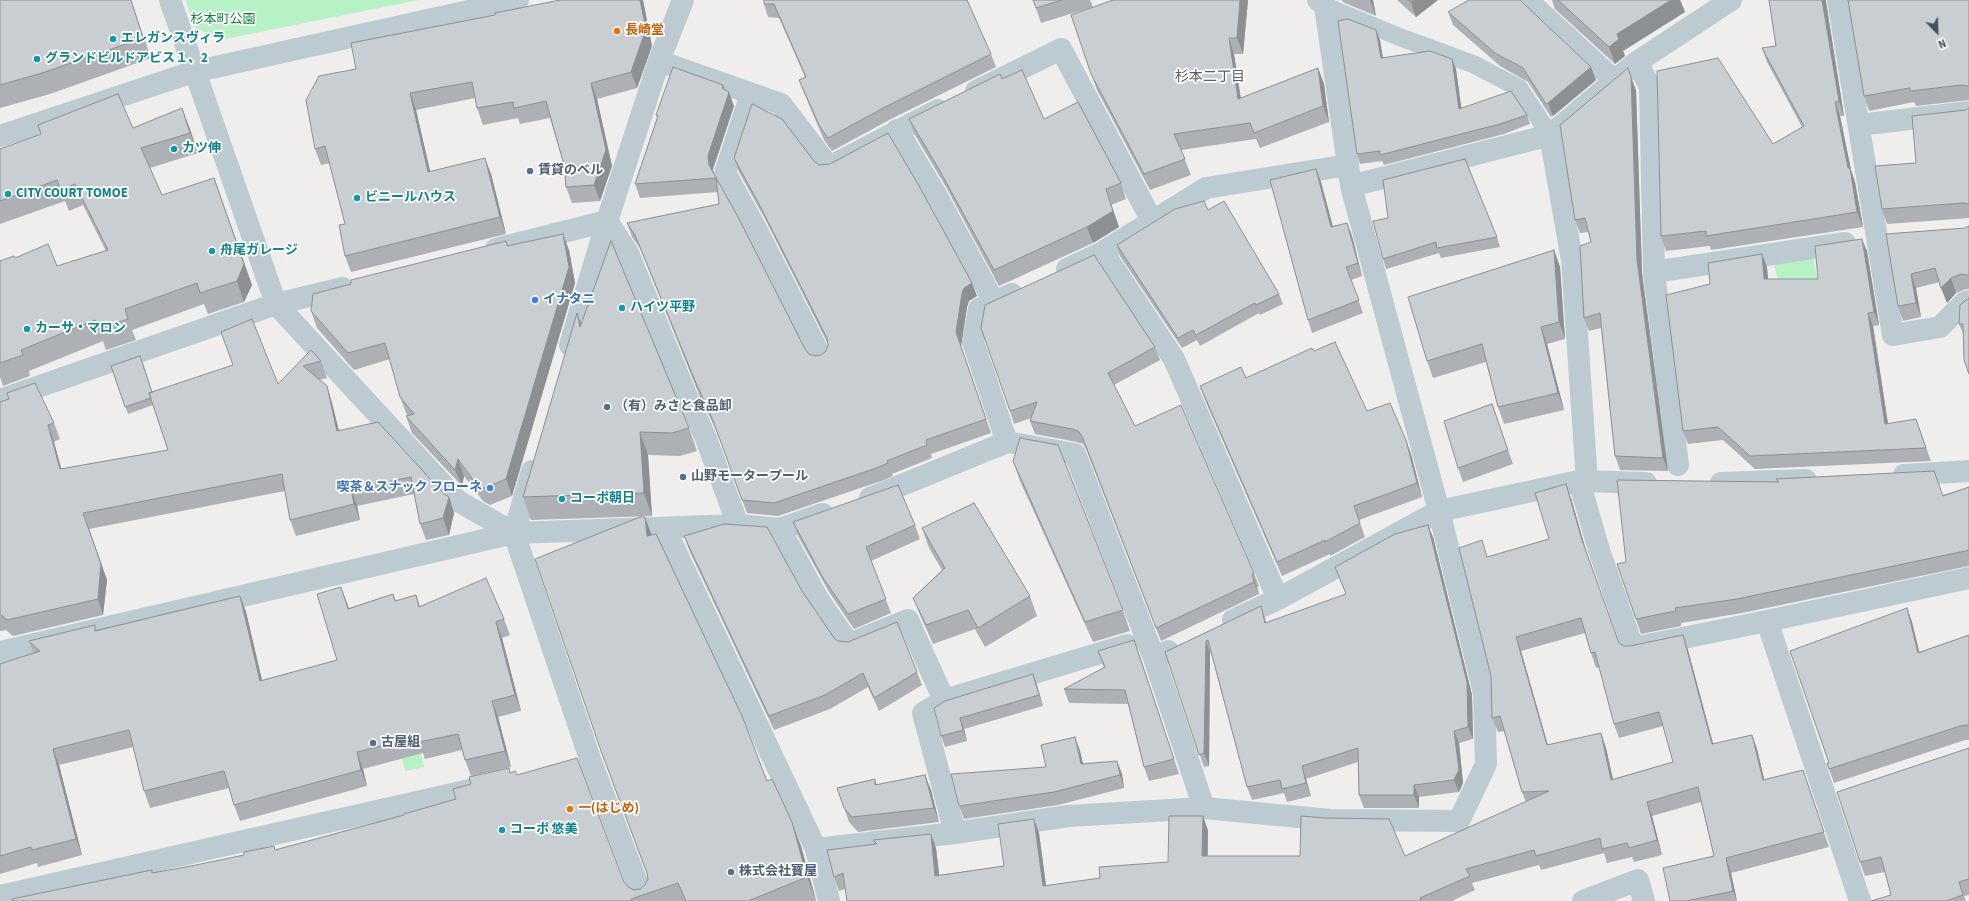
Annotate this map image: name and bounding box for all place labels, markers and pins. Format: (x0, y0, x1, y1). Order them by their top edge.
place label: 長崎堂 (625, 23, 664, 39)
marker: 長崎堂 (612, 26, 622, 36)
place label: エレガンスヴィラ (121, 31, 225, 47)
marker: エレガンスヴィラ (108, 34, 118, 44)
place label: グランドビルドアビス１、2 (45, 51, 208, 67)
marker: グランドビルドアビス１、2 (32, 54, 42, 64)
place label: カツ伸 (182, 141, 221, 157)
marker: カツ伸 (169, 144, 179, 154)
place label: 賃貸のベル (538, 163, 603, 179)
marker: 賃貸のベル (525, 166, 535, 176)
place label: CITY COURT TOMOE (16, 186, 128, 202)
marker: CITY COURT TOMOE (3, 189, 13, 199)
place label: ビニールハウス (365, 190, 456, 206)
marker: ビニールハウス (352, 193, 362, 203)
place label: 舟尾ガレージ (220, 243, 298, 259)
marker: 舟尾ガレージ (207, 246, 217, 256)
place label: イナタニ (543, 292, 595, 308)
marker: イナタニ (530, 295, 540, 305)
place label: ハイツ平野 (630, 300, 695, 316)
marker: ハイツ平野 (617, 303, 627, 313)
place label: カーサ・マロン (35, 321, 126, 337)
marker: カーサ・マロン (22, 324, 32, 334)
place label: （有）みさと食品卸 (615, 399, 732, 415)
marker: （有）みさと食品卸 (602, 402, 612, 412)
place label: 山野モータープール (691, 469, 808, 485)
marker: 山野モータープール (678, 472, 688, 482)
place label: 喫茶＆スナック フローネ (336, 480, 482, 496)
marker: 喫茶＆スナック フローネ (485, 483, 495, 493)
place label: コーポ朝日 (570, 491, 635, 507)
marker: コーポ朝日 (557, 494, 567, 504)
place label: 古屋組 (381, 735, 420, 751)
marker: 古屋組 (368, 738, 378, 748)
place label: 一(はじめ) (578, 801, 639, 817)
marker: 一(はじめ) (565, 804, 575, 814)
place label: コーポ 悠美 (510, 822, 578, 838)
marker: コーポ 悠美 (497, 825, 507, 835)
place label: 株式会社寶屋 (739, 864, 817, 880)
marker: 株式会社寶屋 (726, 867, 736, 877)

